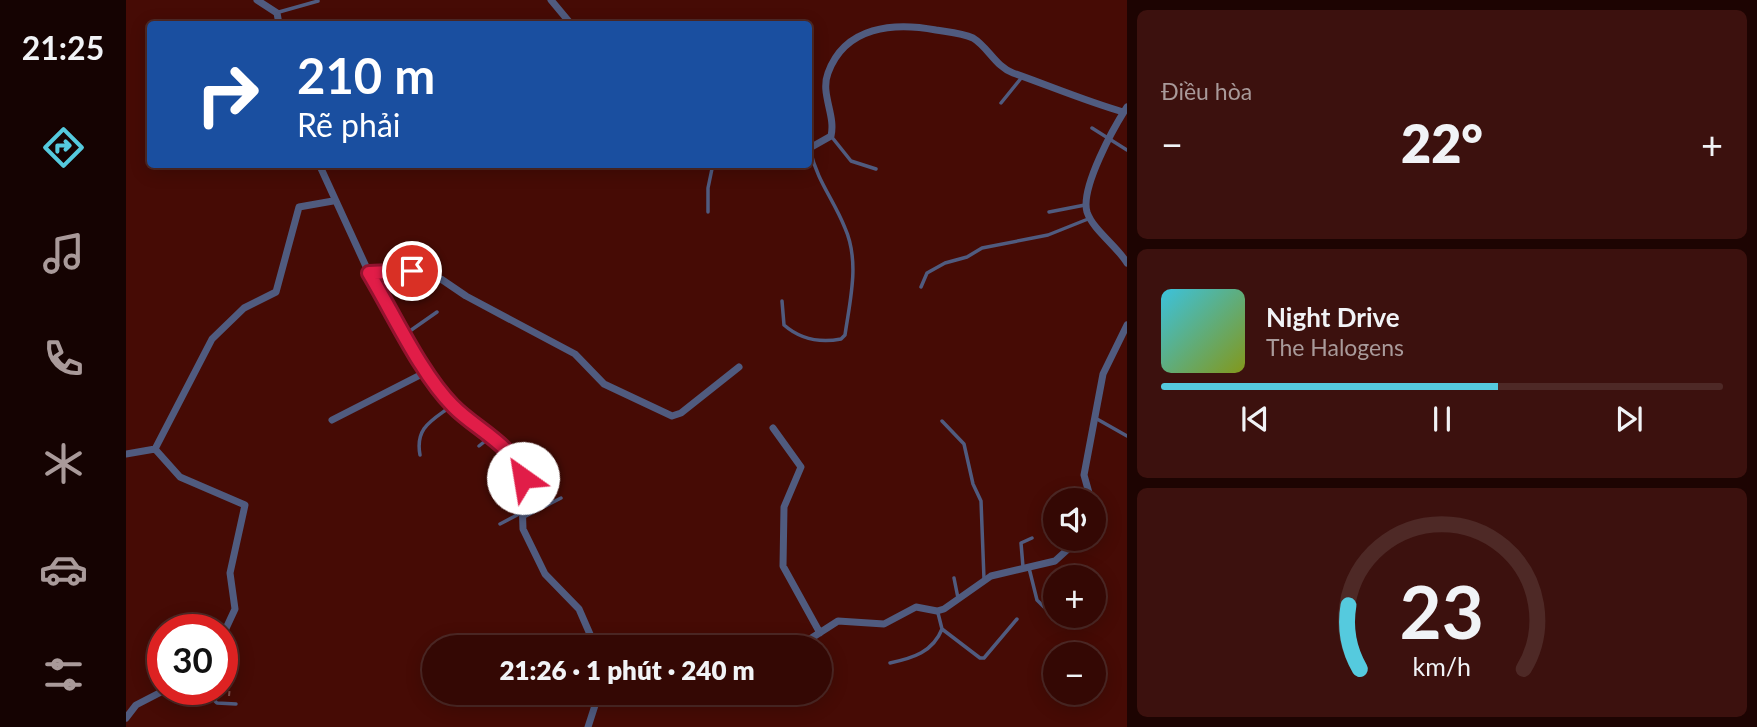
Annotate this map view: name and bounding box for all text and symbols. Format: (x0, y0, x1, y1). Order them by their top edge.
text: 21:25 (22, 28, 104, 67)
text: 210 m (297, 46, 435, 104)
icon: right (182, 49, 273, 140)
text: Điều hòa (1161, 77, 1252, 105)
text: Rẽ phải (297, 105, 400, 144)
text: 22° (1401, 112, 1483, 174)
text: − (1161, 121, 1183, 167)
text: + (1701, 121, 1723, 167)
icon: directions (39, 123, 88, 172)
icon: music (39, 229, 88, 278)
pin (382, 241, 442, 301)
icon: arrive (393, 252, 431, 290)
text: Night Drive (1266, 301, 1400, 333)
text: The Halogens (1266, 333, 1404, 361)
icon: phone (39, 334, 88, 383)
icon: previous (1236, 400, 1274, 438)
icon: pause (1423, 400, 1461, 438)
icon: next (1610, 400, 1648, 438)
icon: climate (39, 439, 88, 488)
position arrow (486, 441, 560, 515)
map controls (1043, 488, 1106, 705)
button: sound (1043, 488, 1106, 551)
icon: car (39, 545, 88, 594)
button: + (1043, 565, 1106, 628)
text: 23 (1400, 567, 1484, 655)
speed limit sign: 30 (147, 614, 238, 705)
button: − (1043, 642, 1106, 705)
icon: filters (39, 650, 88, 699)
text: km/h (1413, 650, 1471, 680)
text: 21:26 · 1 phút · 240 m (499, 654, 755, 686)

